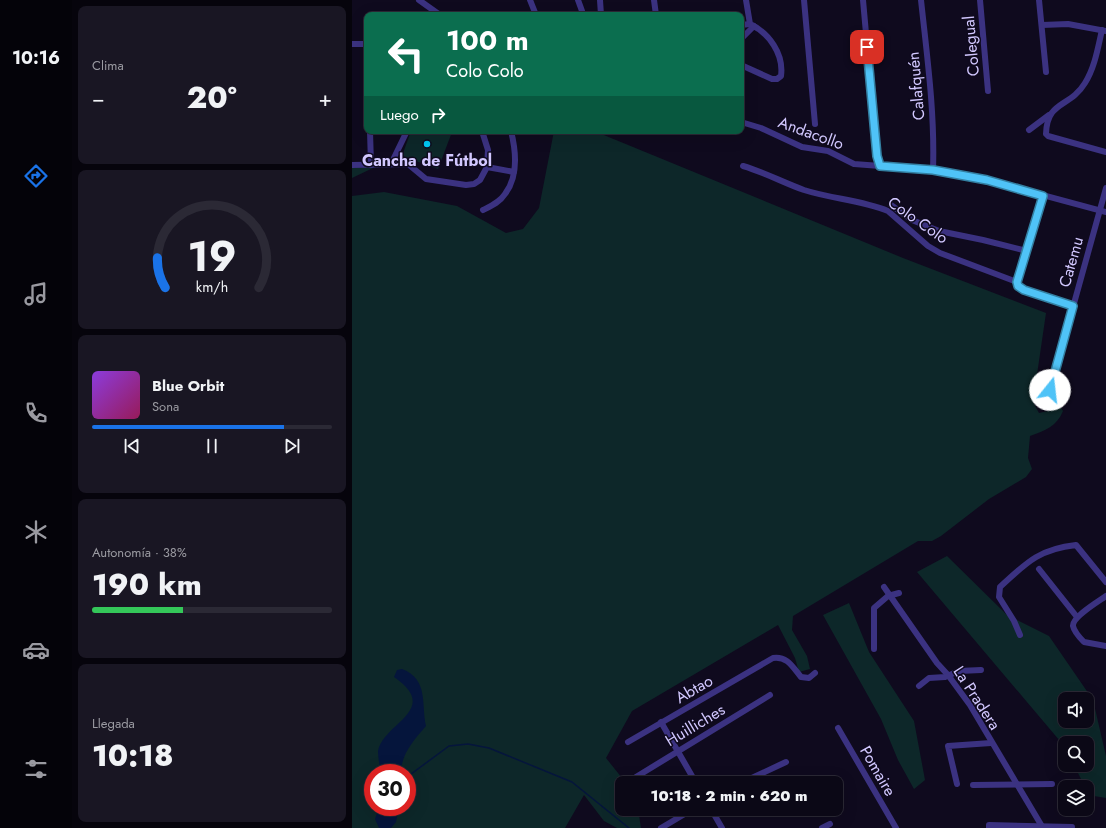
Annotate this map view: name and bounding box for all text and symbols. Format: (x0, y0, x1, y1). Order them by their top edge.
street label: Colegual (957, 15, 985, 77)
text: 100 m (446, 20, 529, 61)
icon: left (380, 28, 432, 80)
pin (850, 30, 884, 64)
icon: arrive (856, 36, 878, 58)
text: 10:16 (12, 45, 60, 71)
street label: Calafquén (902, 51, 930, 121)
text: Clima (92, 56, 124, 75)
text: Colo Colo (446, 58, 524, 84)
text: 20° (187, 76, 237, 119)
text: − (92, 82, 105, 114)
text: + (318, 82, 332, 114)
text: Luego (380, 104, 419, 126)
icon: right (427, 104, 449, 126)
street label: Andacollo (775, 111, 847, 156)
marker: Cancha de Fútbol (422, 139, 432, 149)
place label: Cancha de Fútbol (362, 149, 492, 172)
icon: directions (22, 162, 50, 190)
street label: Colo Colo (883, 191, 953, 249)
text: 19 (188, 225, 236, 286)
street label: Catemu (1053, 234, 1089, 290)
text: km/h (196, 276, 228, 296)
icon: music (22, 280, 50, 308)
position arrow (1029, 369, 1071, 411)
text: Blue Orbit (152, 375, 224, 397)
text: Sona (152, 397, 179, 416)
icon: phone (22, 399, 50, 427)
icon: previous (121, 435, 143, 457)
icon: pause (201, 435, 223, 457)
icon: next (281, 435, 303, 457)
icon: climate (22, 518, 50, 546)
text: Autonomía · 38% (92, 543, 187, 562)
text: 190 km (92, 563, 202, 606)
icon: car (22, 636, 50, 664)
street label: La Pradera (948, 662, 1006, 734)
street label: Abtao (671, 669, 717, 709)
map controls (1058, 692, 1094, 816)
button: sound (1058, 692, 1094, 728)
street label: Huilliches (661, 698, 729, 752)
text: Llegada (92, 714, 135, 733)
text: 10:18 (92, 734, 173, 777)
button: search (1058, 736, 1094, 772)
street label: Pomaire (854, 741, 902, 801)
icon: filters (22, 755, 50, 783)
speed limit sign: 30 (364, 764, 416, 816)
button: layers (1058, 780, 1094, 816)
text: 10:18 · 2 min · 620 m (651, 785, 807, 807)

